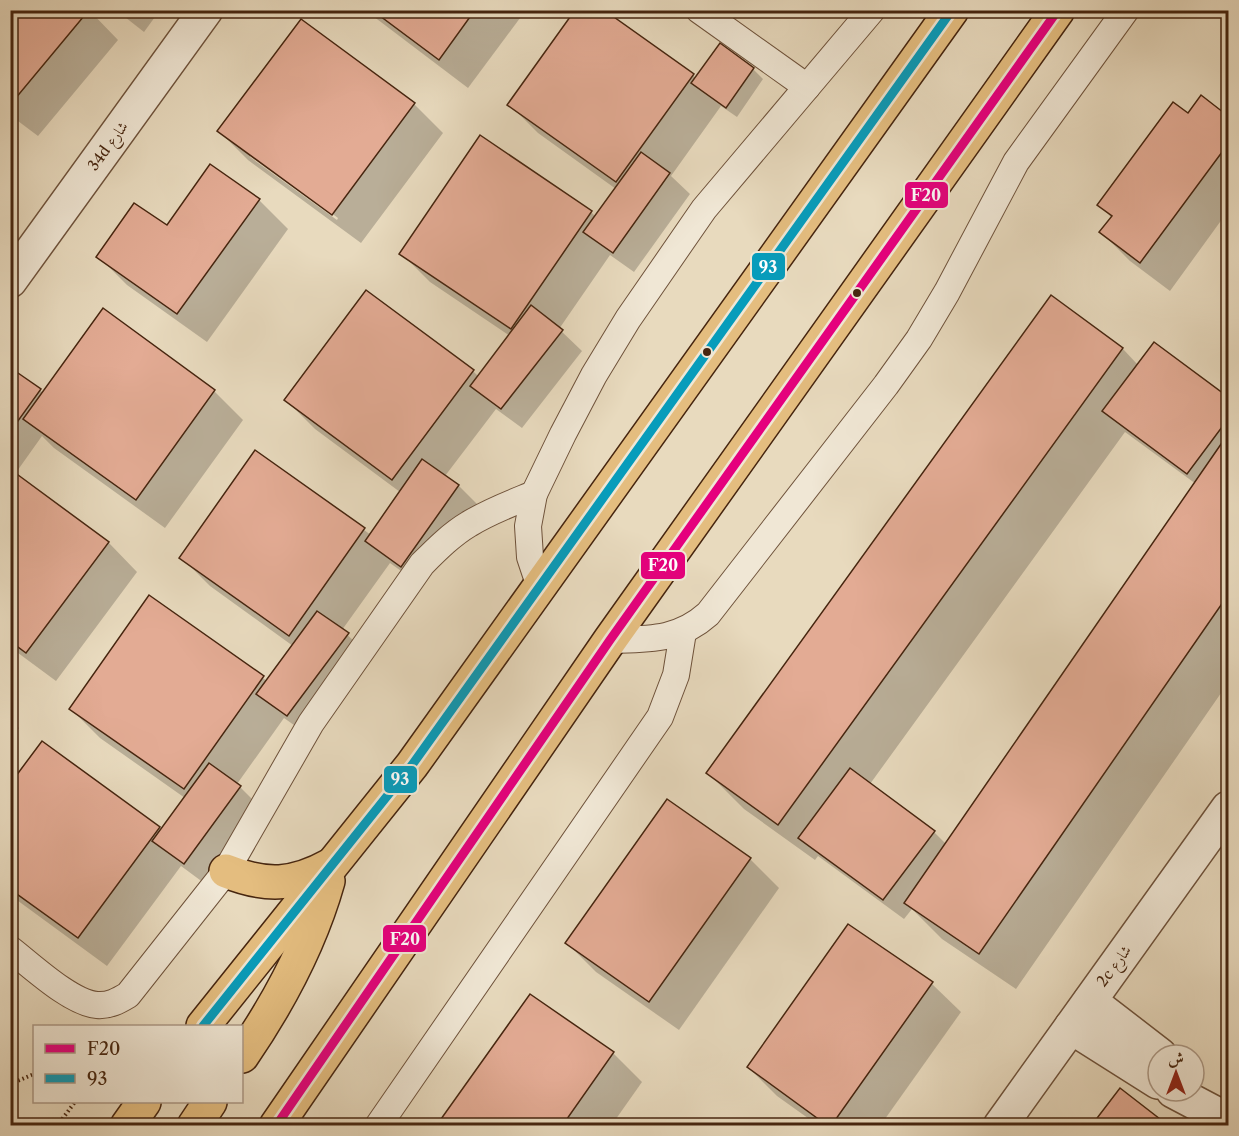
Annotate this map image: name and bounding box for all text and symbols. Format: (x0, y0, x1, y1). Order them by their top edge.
street label: 34d شارع (83, 117, 135, 176)
line badge: F20 (904, 181, 949, 209)
text: F20 (911, 185, 941, 205)
line badge: 93 (751, 252, 786, 281)
text: 93 (759, 257, 777, 277)
unlabelled marker (851, 287, 863, 299)
unlabelled marker (701, 346, 713, 358)
line badge: F20 (640, 551, 686, 580)
text: F20 (648, 555, 678, 575)
line badge: 93 (383, 765, 418, 794)
text: 93 (391, 769, 409, 789)
line badge: F20 (382, 924, 427, 953)
text: F20 (390, 929, 420, 949)
street label: 2c شارع (1092, 941, 1138, 992)
legend (33, 1025, 243, 1103)
text: F20 (87, 1038, 120, 1060)
north arrow (1146, 1043, 1206, 1103)
text: ش (1168, 1048, 1184, 1068)
text: 93 (87, 1068, 107, 1090)

